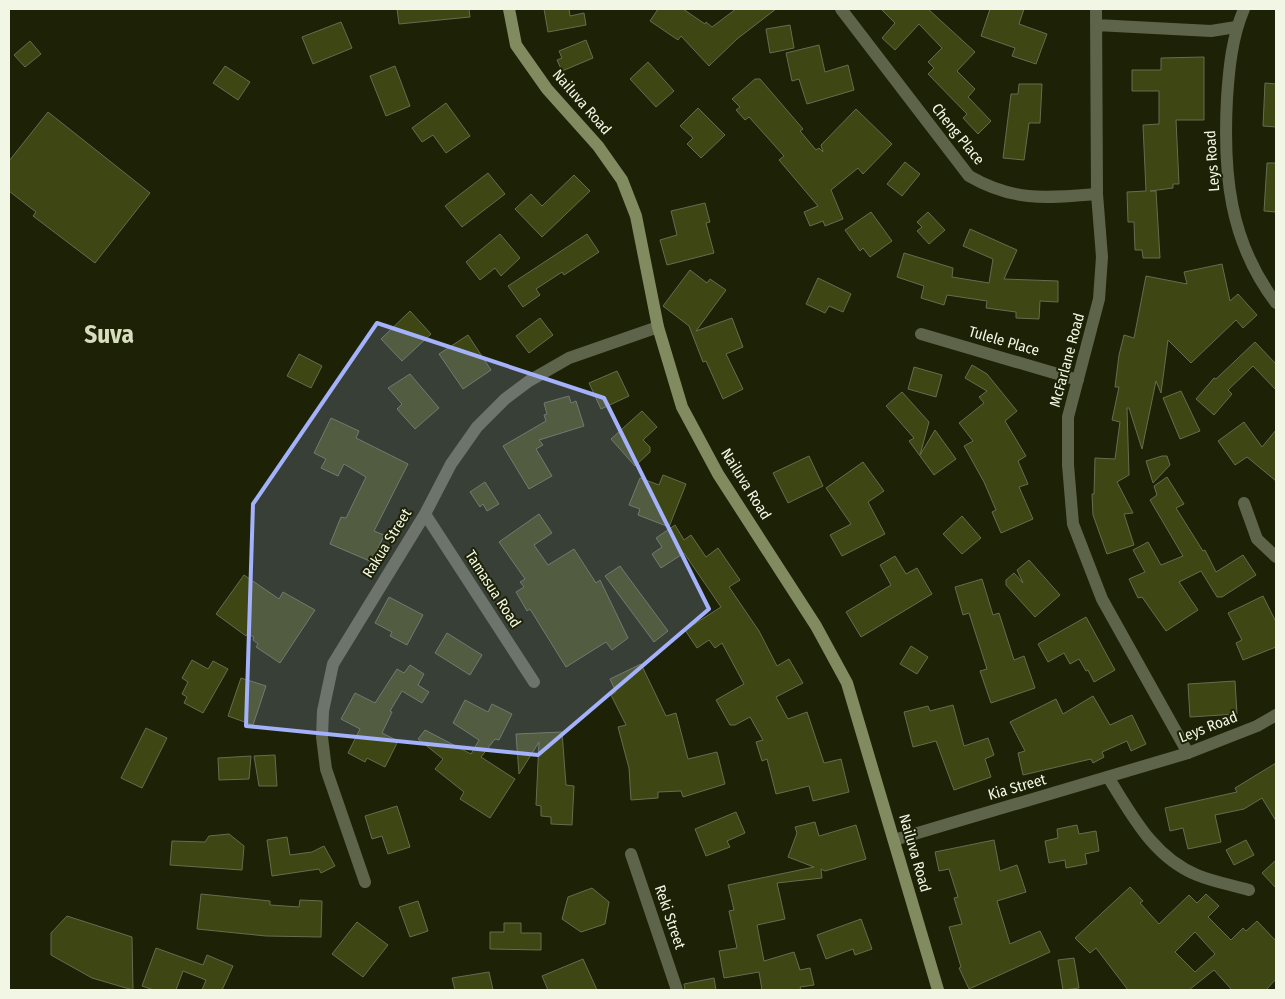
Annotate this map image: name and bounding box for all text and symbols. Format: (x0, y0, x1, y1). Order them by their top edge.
street label: Nailuva Road (549, 66, 615, 138)
street label: Cheng Place (928, 100, 988, 168)
street label: Leys Road (1201, 130, 1223, 192)
street label: McFarlane Road (1046, 311, 1088, 409)
district label: Suva (84, 320, 134, 350)
street label: Tulele Place (967, 322, 1041, 360)
street label: Nailuva Road (717, 445, 775, 523)
street label: Rakua Street (359, 505, 415, 581)
street label: Tamasua Road (461, 547, 525, 631)
street label: Leys Road (1176, 708, 1240, 746)
street label: Kia Street (986, 770, 1048, 804)
street label: Nailuva Road (895, 812, 935, 894)
street label: Reki Street (651, 883, 689, 951)

